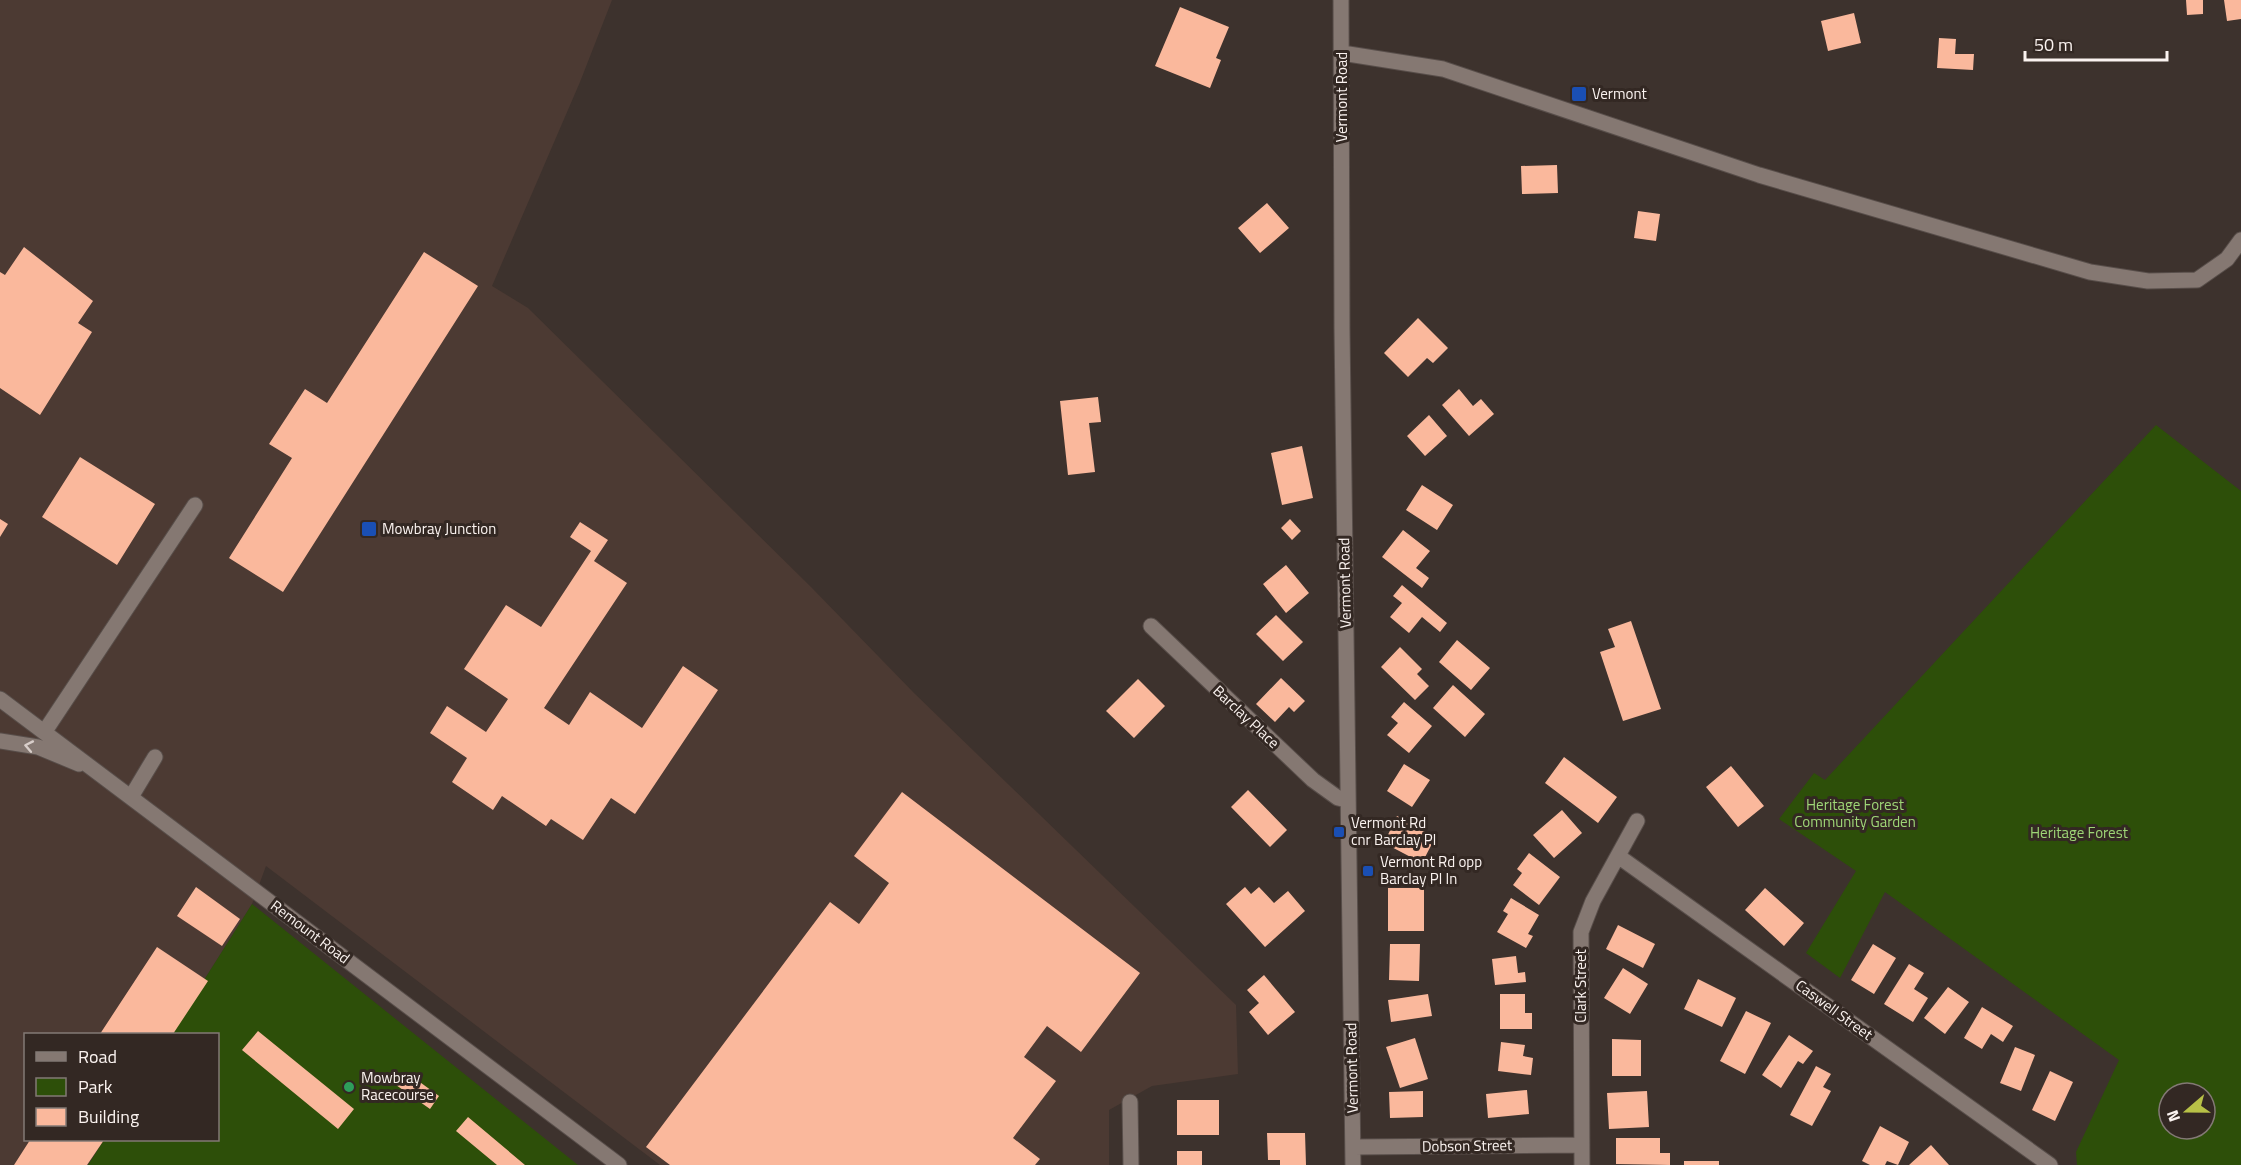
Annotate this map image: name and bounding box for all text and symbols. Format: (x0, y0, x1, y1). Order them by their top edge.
scale bar (2025, 24, 2168, 62)
text: 50 m (2034, 31, 2073, 58)
street label: Vermont Road (1330, 52, 1353, 142)
place label: Vermont (1592, 82, 1647, 105)
marker: Vermont (1570, 85, 1588, 103)
place label: Mowbray Junction (382, 517, 496, 540)
marker: Mowbray Junction (360, 520, 378, 538)
street label: Vermont Road (1332, 538, 1357, 628)
street label: Barclay Place (1208, 680, 1285, 754)
one-way arrow (24, 740, 34, 753)
park label: Heritage Forest Community Garden (1794, 793, 1916, 833)
place label: Vermont Rd cnr Barclay Pl (1351, 811, 1436, 851)
park label: Heritage Forest (2030, 821, 2129, 844)
marker: Vermont Rd cnr Barclay Pl (1332, 825, 1346, 839)
place label: Vermont Rd opp Barclay Pl In (1380, 850, 1482, 890)
marker: Vermont Rd opp Barclay Pl In (1361, 864, 1375, 878)
street label: Remount Road (266, 894, 355, 969)
street label: Clark Street (1569, 949, 1592, 1023)
street label: Caswell Street (1791, 974, 1878, 1046)
street label: Vermont Road (1339, 1023, 1364, 1113)
legend (24, 1033, 219, 1141)
text: Road (78, 1043, 117, 1070)
place label: Mowbray Racecourse (361, 1066, 434, 1106)
text: Park (78, 1073, 113, 1100)
marker: Mowbray Racecourse (342, 1080, 356, 1094)
north arrow (2157, 1081, 2217, 1141)
text: Building (78, 1103, 139, 1130)
text: N (2160, 1107, 2186, 1125)
street label: Dobson Street (1422, 1133, 1513, 1158)

